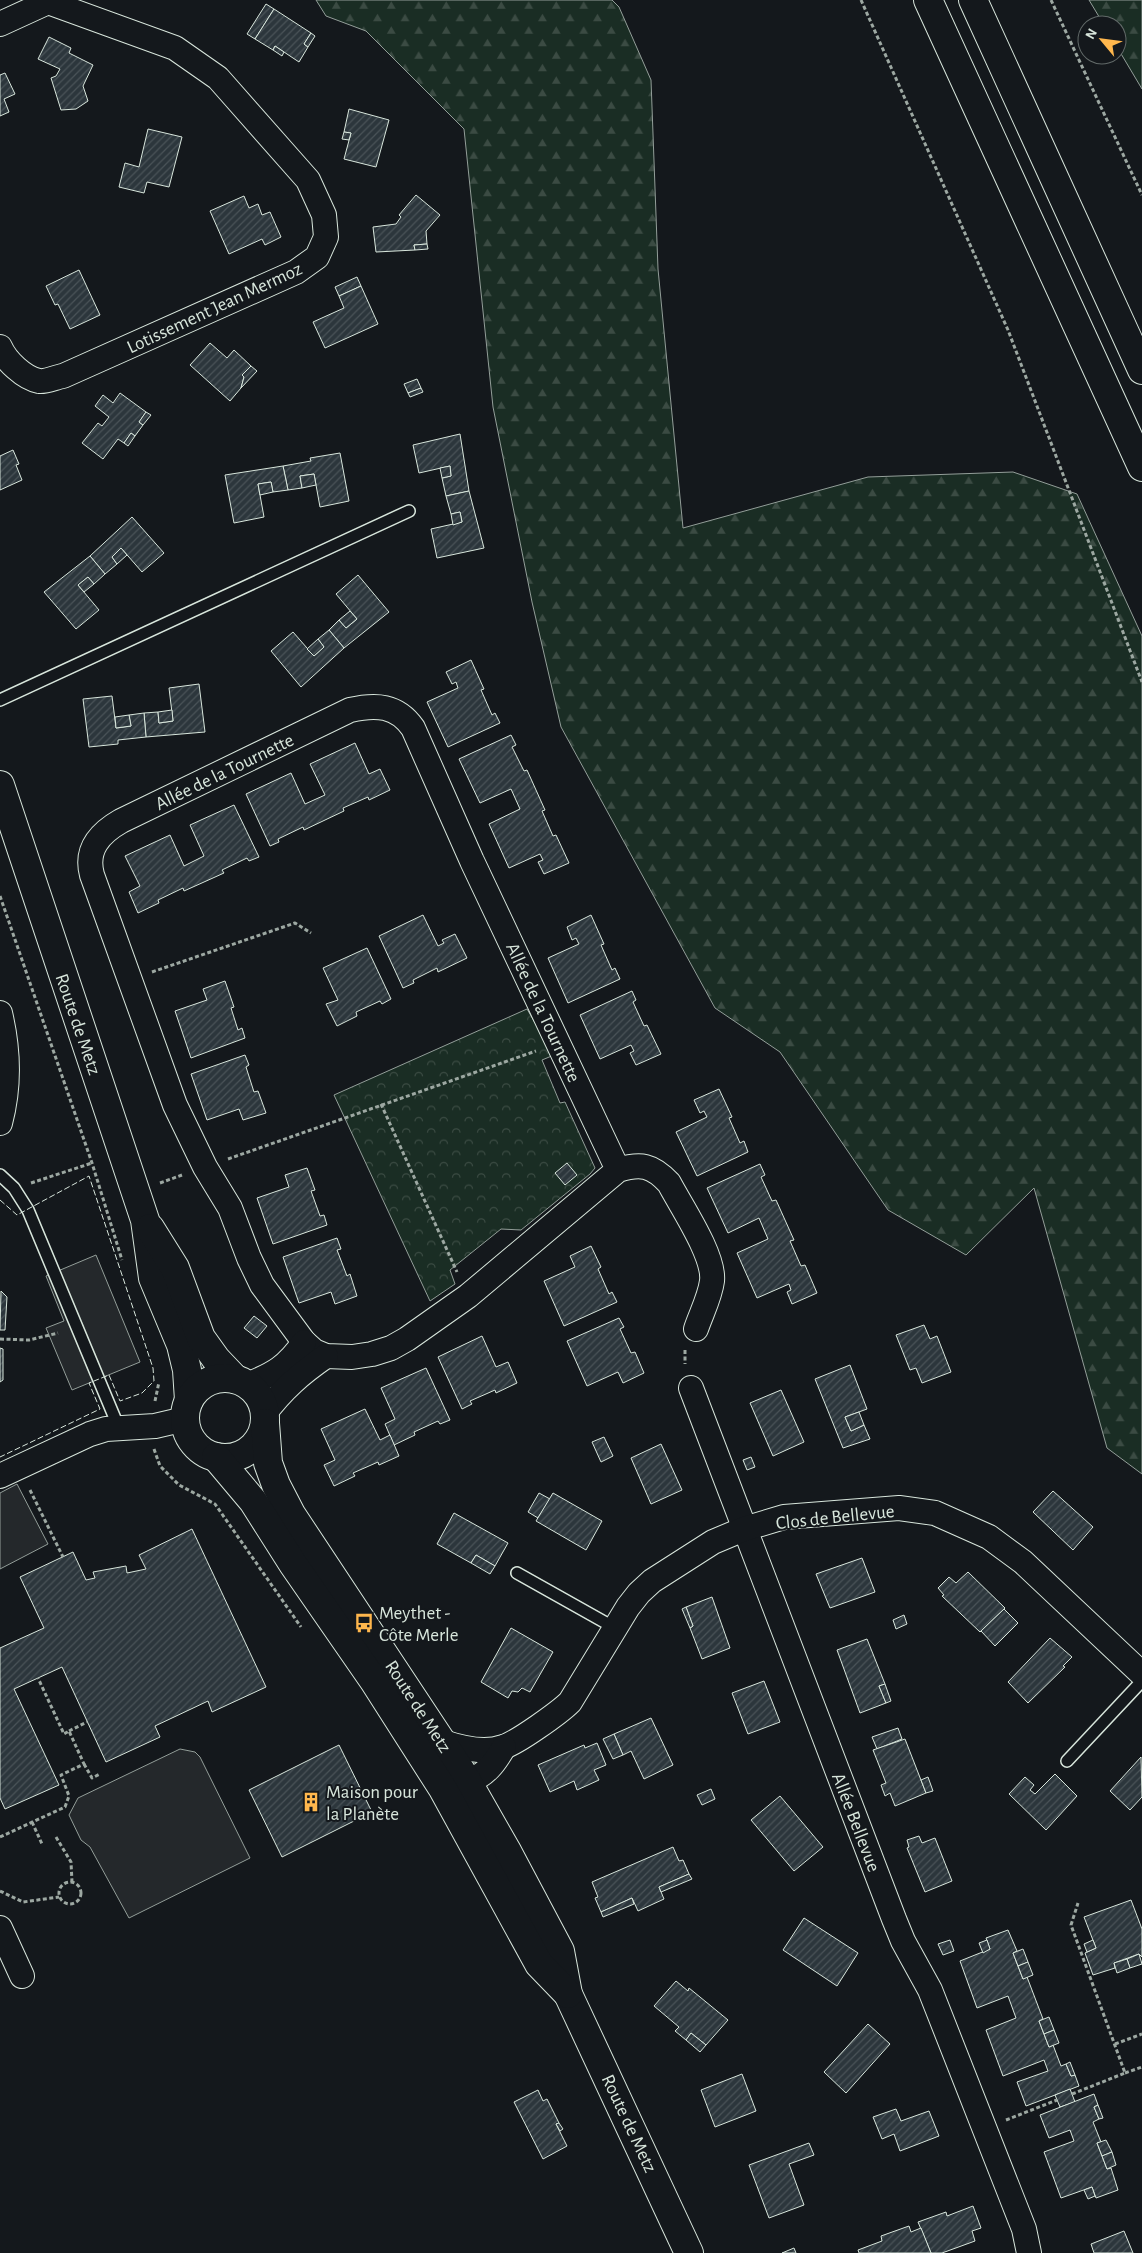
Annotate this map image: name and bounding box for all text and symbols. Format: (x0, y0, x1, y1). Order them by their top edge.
north arrow (1077, 15, 1127, 65)
text: N (1083, 27, 1100, 42)
street label: Lotissement Jean Mermoz (124, 259, 305, 357)
street label: Allée de la Tournette (152, 731, 297, 814)
street label: Allée de la Tournette (502, 940, 583, 1085)
street label: Route de Metz (51, 971, 104, 1078)
street label: Clos de Bellevue (775, 1502, 895, 1533)
place label: Meythet - Côte Merle (379, 1604, 459, 1645)
bus stop icon: Meythet - Côte Merle (353, 1612, 375, 1634)
street label: Route de Metz (381, 1657, 455, 1756)
street label: Allée Bellevue (828, 1770, 883, 1875)
place label: Maison pour la Planète (326, 1783, 418, 1824)
building icon: Maison pour la Planète (300, 1791, 322, 1813)
street label: Route de Metz (598, 2072, 660, 2176)

